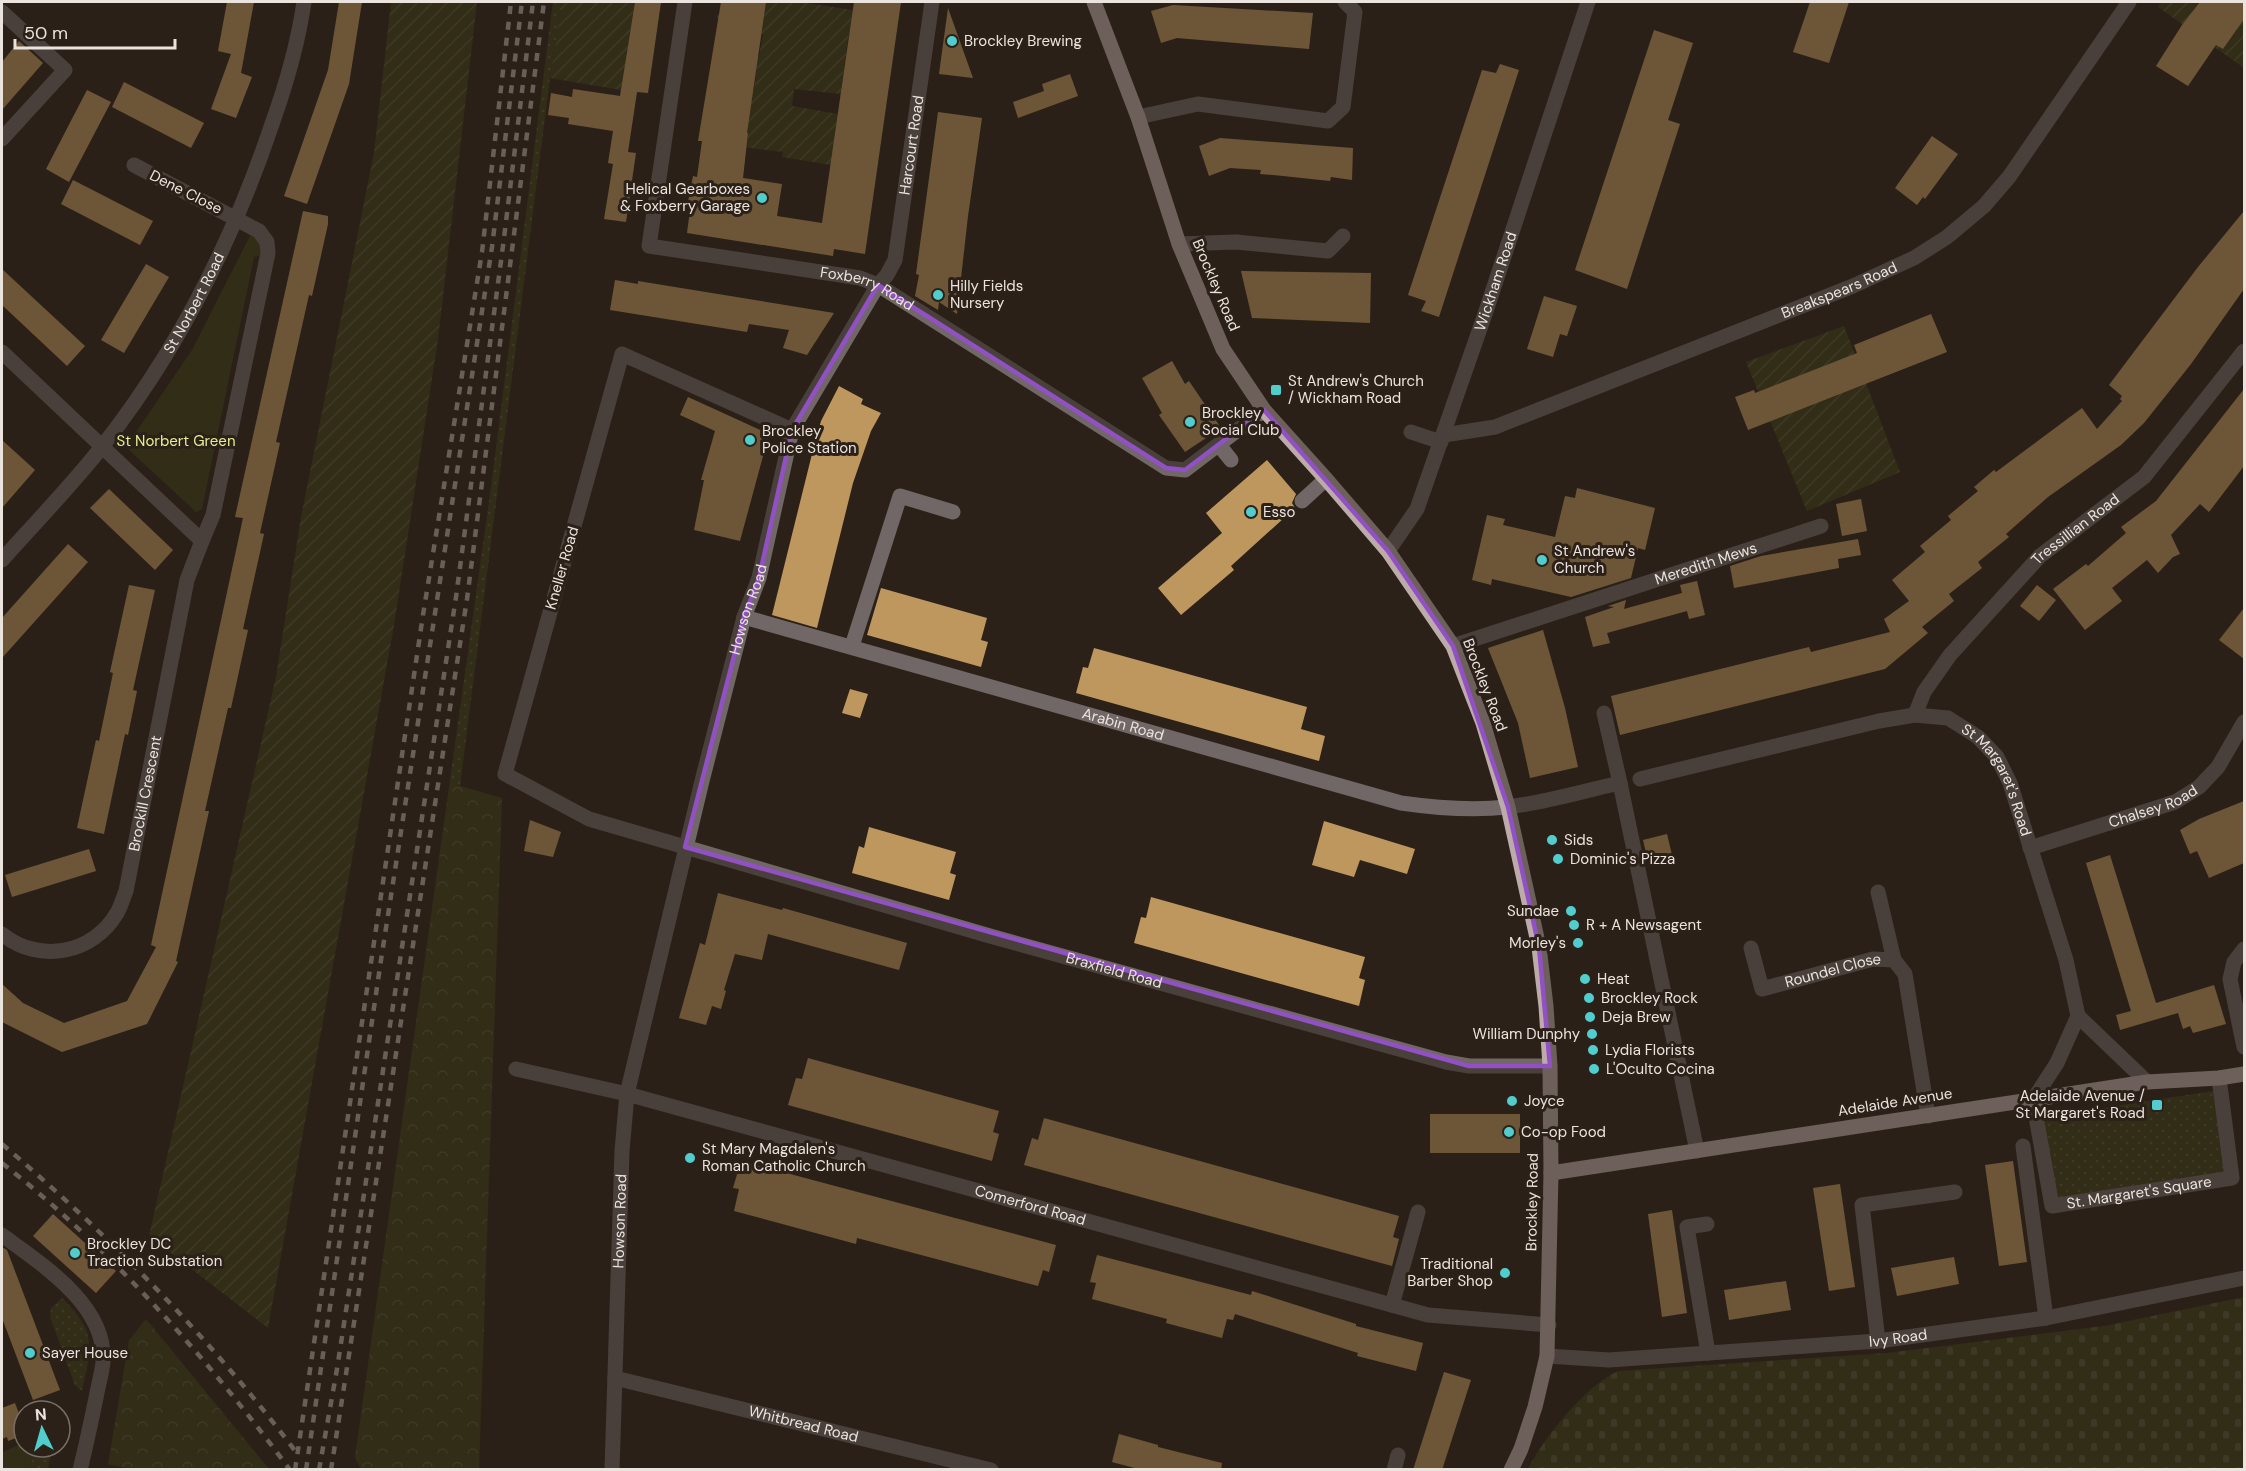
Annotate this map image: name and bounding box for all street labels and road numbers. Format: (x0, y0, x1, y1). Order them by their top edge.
street label: Harcourt Road (894, 94, 928, 196)
street label: Dene Close (146, 165, 226, 219)
street label: Wickham Road (1470, 229, 1522, 334)
street label: Brockley Road (1188, 236, 1244, 334)
street label: St Norbert Road (159, 249, 229, 357)
street label: Breakspears Road (1778, 257, 1900, 323)
street label: Foxberry Road (819, 262, 918, 315)
street label: Tressillian Road (2027, 489, 2124, 569)
street label: Kneller Road (541, 524, 583, 612)
street label: Meredith Mews (1652, 538, 1760, 590)
street label: Howson Road (725, 562, 772, 657)
street label: Brockley Road (1458, 636, 1512, 734)
street label: Arabin Road (1080, 703, 1166, 745)
street label: St Margaret's Road (1958, 719, 2036, 839)
street label: Brockill Crescent (124, 734, 166, 853)
street label: Chalsey Road (2106, 780, 2201, 832)
street label: Braxfield Road (1064, 947, 1164, 993)
street label: Roundel Close (1783, 949, 1882, 992)
street label: Adelaide Avenue (1836, 1083, 1954, 1121)
street label: Brockley Road (1521, 1153, 1543, 1251)
street label: St. Margaret's Square (2065, 1171, 2213, 1214)
street label: Howson Road (608, 1174, 631, 1269)
street label: Comerford Road (972, 1180, 1088, 1230)
street label: Ivy Road (1868, 1324, 1928, 1352)
street label: Whitbread Road (746, 1401, 860, 1447)

